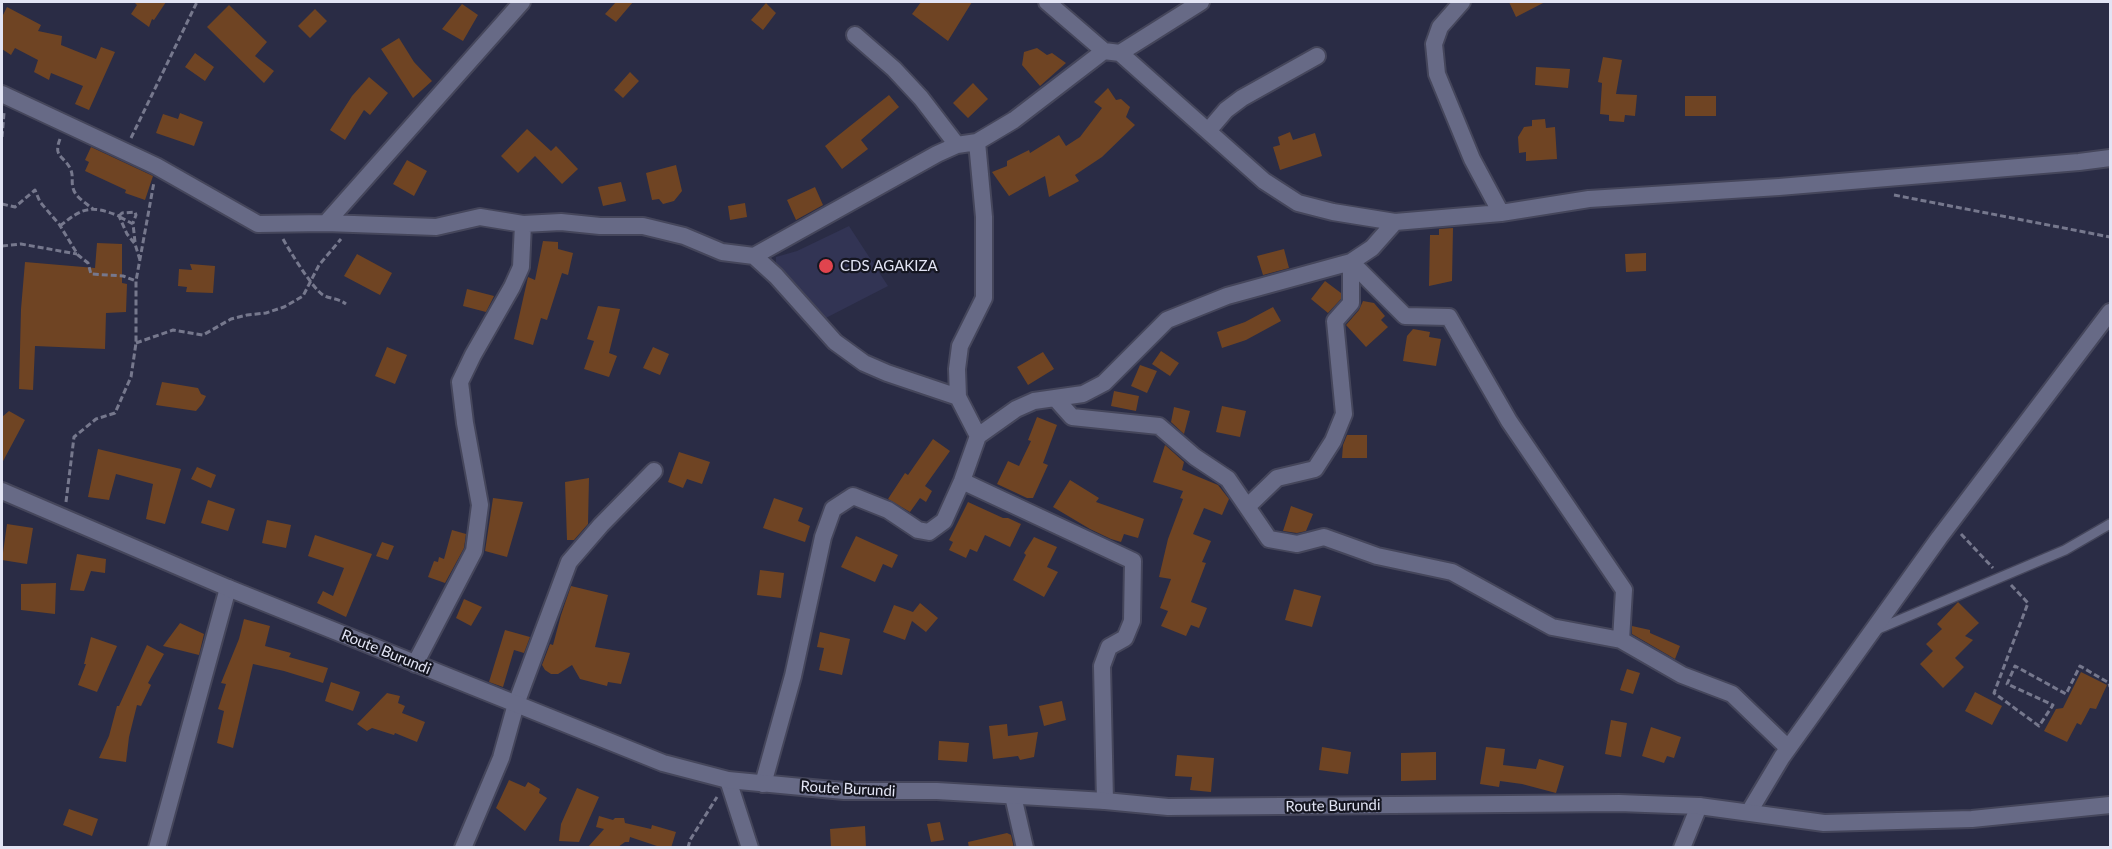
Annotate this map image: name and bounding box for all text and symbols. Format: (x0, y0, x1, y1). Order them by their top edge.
marker: CDS AGAKIZA (817, 257, 835, 275)
place label: CDS AGAKIZA (840, 257, 938, 275)
street label: Route Burundi (339, 626, 433, 678)
street label: Route Burundi (800, 778, 896, 800)
street label: Route Burundi (1285, 796, 1381, 816)

